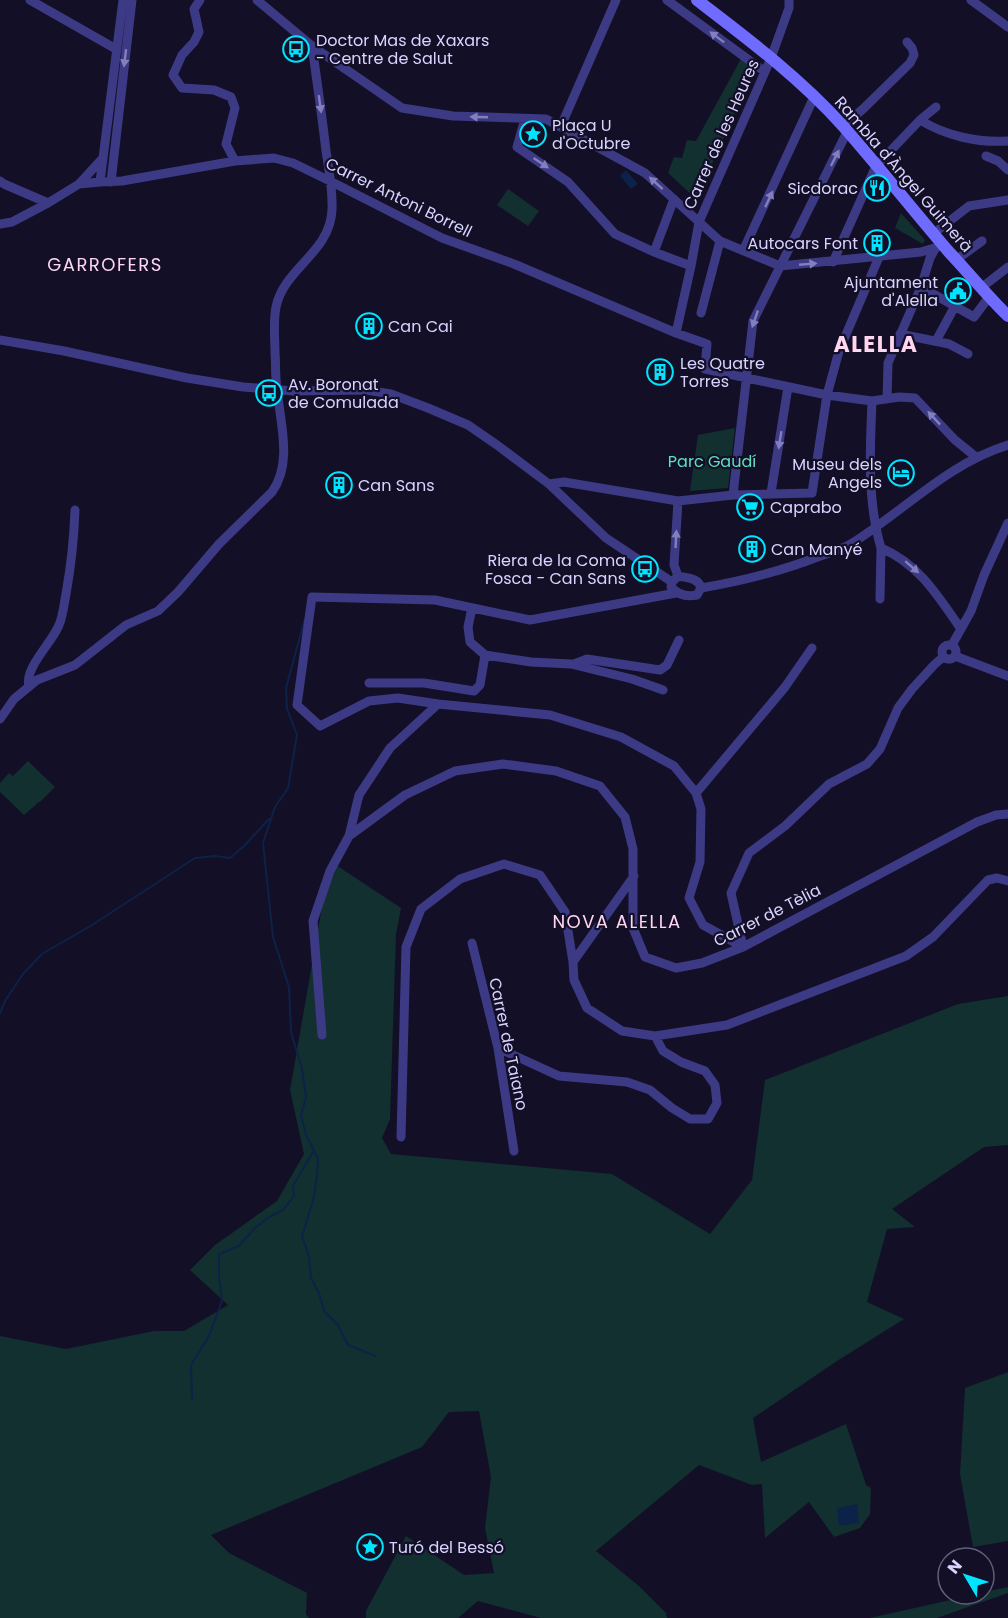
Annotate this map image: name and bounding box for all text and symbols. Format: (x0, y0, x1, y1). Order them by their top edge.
place label: Doctor Mas de Xaxars - Centre de Salut (316, 29, 489, 70)
one-way arrow (709, 31, 725, 43)
bus stop icon: Doctor Mas de Xaxars - Centre de Salut (281, 34, 311, 64)
one-way arrow (120, 49, 130, 68)
street label: Carrer de les Heures (678, 55, 765, 213)
street label: Rambla d'Àngel Guimerà (829, 91, 978, 257)
one-way arrow (316, 95, 325, 114)
one-way arrow (469, 112, 488, 122)
place label: Plaça U d'Octubre (552, 114, 630, 155)
place icon: Plaça U d'Octubre (518, 119, 548, 149)
one-way arrow (829, 149, 839, 167)
street label: Carrer Antoni Borrell (322, 152, 476, 243)
one-way arrow (533, 158, 549, 169)
restaurant icon: Sicdorac (862, 173, 892, 203)
one-way arrow (649, 177, 664, 190)
place label: Sicdorac (787, 177, 858, 200)
one-way arrow (764, 190, 773, 207)
building icon: Autocars Font (862, 228, 892, 258)
place label: Autocars Font (747, 232, 858, 255)
district label: GARROFERS (47, 252, 163, 277)
one-way arrow (799, 259, 818, 269)
place label: Ajuntament d'Alella (844, 271, 938, 312)
public building icon: Ajuntament d'Alella (943, 276, 973, 306)
one-way arrow (750, 310, 759, 328)
building icon: Can Cai (354, 311, 384, 341)
place label: Can Cai (388, 315, 453, 338)
district label: ALELLA (834, 329, 918, 360)
place label: Les Quatre Torres (680, 352, 765, 393)
building icon: Les Quatre Torres (645, 357, 675, 387)
place label: Av. Boronat de Comulada (288, 373, 399, 414)
bus stop icon: Av. Boronat de Comulada (254, 378, 284, 408)
one-way arrow (928, 411, 942, 425)
one-way arrow (775, 430, 784, 449)
park label: Parc Gaudí (668, 450, 756, 473)
place label: Museu dels Angels (792, 453, 882, 494)
hotel icon: Museu dels Angels (886, 458, 916, 488)
building icon: Can Sans (324, 470, 354, 500)
place label: Can Sans (358, 474, 434, 497)
supermarket icon: Caprabo (735, 492, 765, 522)
place label: Caprabo (770, 496, 842, 519)
one-way arrow (671, 530, 681, 549)
building icon: Can Manyé (737, 534, 767, 564)
place label: Can Manyé (771, 538, 863, 561)
place label: Riera de la Coma Fosca - Can Sans (485, 549, 626, 590)
bus stop icon: Riera de la Coma Fosca - Can Sans (630, 554, 660, 584)
one-way arrow (904, 561, 920, 574)
street label: Carrer de Tèlia (710, 879, 825, 952)
district label: NOVA ALELLA (552, 909, 682, 934)
street label: Carrer de Taiano (483, 976, 534, 1113)
place icon: Turó del Bessó (355, 1532, 385, 1562)
place label: Turó del Bessó (389, 1536, 504, 1559)
north arrow (936, 1546, 996, 1606)
text: N (942, 1555, 967, 1579)

